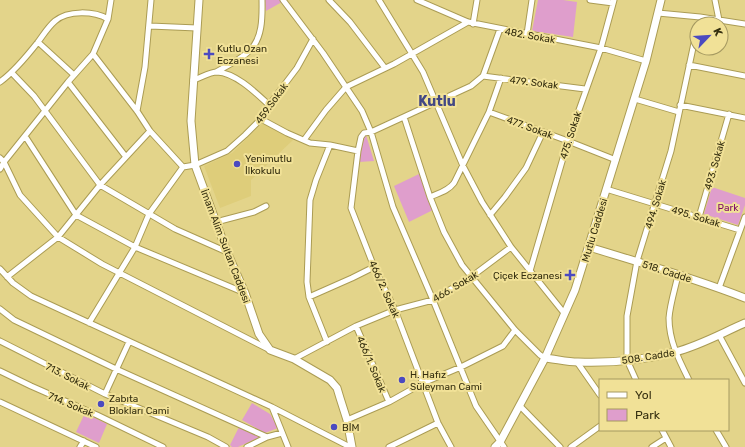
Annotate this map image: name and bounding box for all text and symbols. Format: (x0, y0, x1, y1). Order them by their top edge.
north arrow (689, 16, 729, 56)
street label: 482. Sokak (504, 26, 557, 46)
text: K (710, 26, 725, 39)
place label: Kutlu Ozan Eczanesi (217, 43, 267, 67)
marker: Kutlu Ozan Eczanesi (204, 49, 214, 59)
street label: 479. Sokak (509, 74, 560, 92)
street label: 459.Sokak (253, 80, 291, 126)
district label: Kutlu (418, 93, 456, 110)
street label: 475. Sokak (558, 109, 585, 161)
street label: 477. Sokak (505, 114, 555, 142)
street label: 493. Sokak (702, 139, 728, 191)
place label: Yenimutlu İlkokulu (245, 153, 292, 177)
marker: Yenimutlu İlkokulu (232, 159, 242, 169)
street label: 494. Sokak (643, 178, 669, 230)
street label: İmam Alim Sultan Caddesi (198, 188, 252, 305)
street label: Mutlu Caddesi (580, 197, 610, 264)
park label: Park (718, 202, 739, 214)
street label: 495. Sokak (670, 204, 722, 230)
street label: 518. Cadde (641, 258, 693, 286)
street label: 466/2. Sokak (366, 259, 402, 321)
street label: 466. Sokak (431, 268, 481, 305)
place label: Çiçek Eczanesi (493, 270, 562, 282)
marker: Çiçek Eczanesi (565, 270, 575, 280)
street label: 466/1. Sokak (354, 334, 389, 395)
street label: 508. Cadde (621, 347, 676, 367)
street label: 713. Sokak (43, 361, 92, 394)
place label: H. Hafız Süleyman Cami (410, 369, 482, 393)
marker: H. Hafız Süleyman Cami (397, 375, 407, 385)
legend (599, 379, 729, 431)
text: Yol (635, 388, 652, 402)
street label: 714. Sokak (46, 390, 96, 420)
place label: Zabıta Blokları Cami (109, 393, 169, 417)
marker: Zabıta Blokları Cami (96, 399, 106, 409)
text: Park (635, 408, 661, 422)
marker: BİM (329, 422, 339, 432)
place label: BİM (342, 422, 359, 434)

